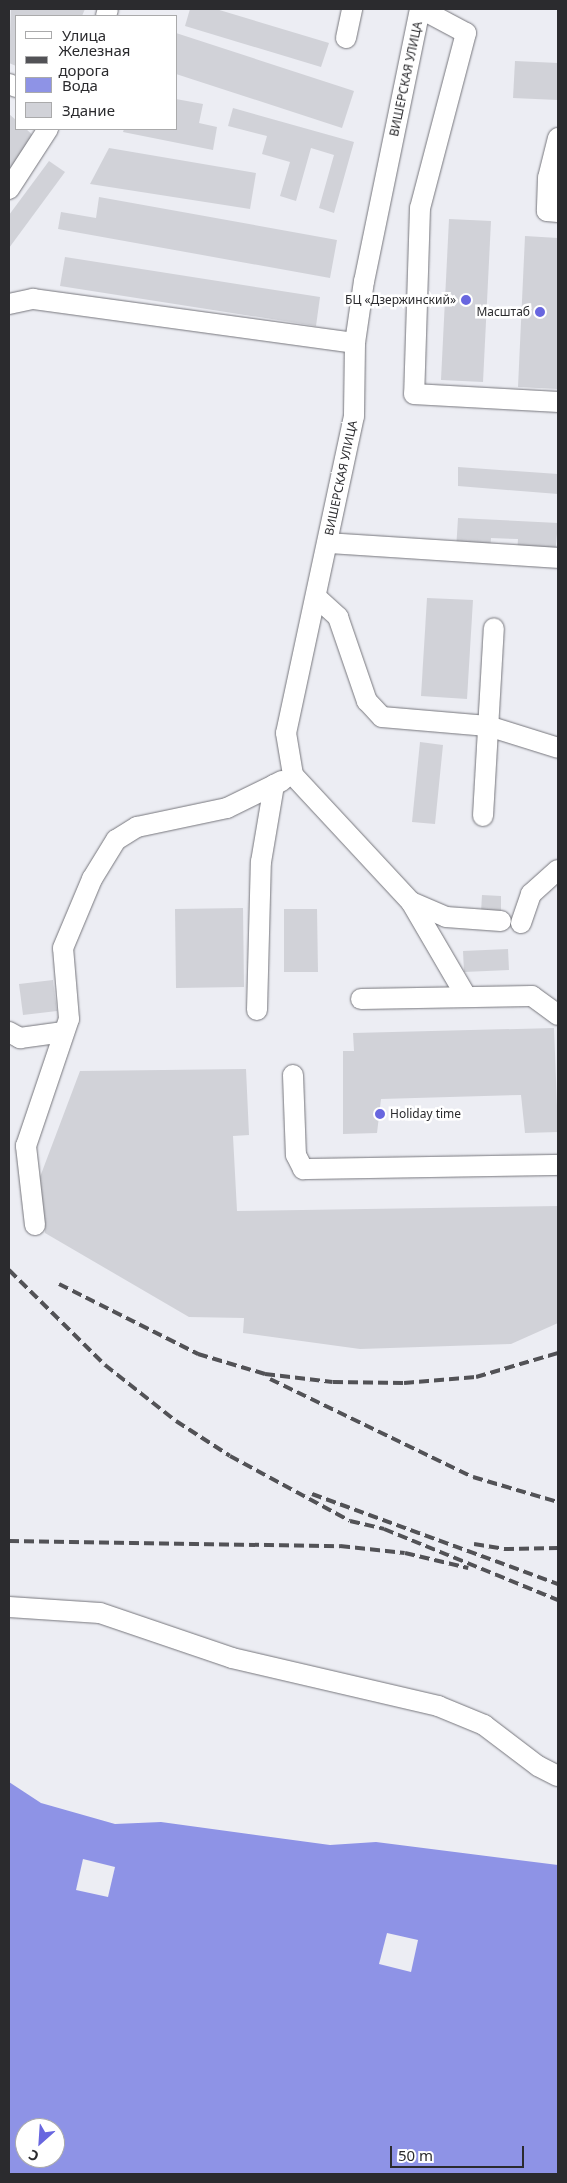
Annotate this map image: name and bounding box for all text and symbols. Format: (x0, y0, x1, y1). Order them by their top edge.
legend (15, 15, 178, 130)
street label: ВИШЕРСКАЯ УЛИЦА (387, 20, 425, 138)
text: Улица (62, 25, 106, 45)
text: Железная дорога (58, 40, 131, 80)
text: Вода (62, 75, 98, 95)
text: Здание (62, 100, 115, 120)
place label: БЦ «Дзержинский» (345, 293, 456, 307)
marker: БЦ «Дзержинский» (460, 294, 472, 306)
place label: Масштаб (476, 305, 530, 319)
marker: Масштаб (534, 306, 546, 318)
street label: ВИШЕРСКАЯ УЛИЦА (322, 419, 360, 537)
place label: Holiday time (390, 1107, 461, 1121)
marker: Holiday time (374, 1108, 386, 1120)
north arrow (15, 2118, 65, 2168)
scale bar (392, 2136, 526, 2168)
text: 50 m (398, 2145, 433, 2165)
text: С (25, 2146, 42, 2167)

